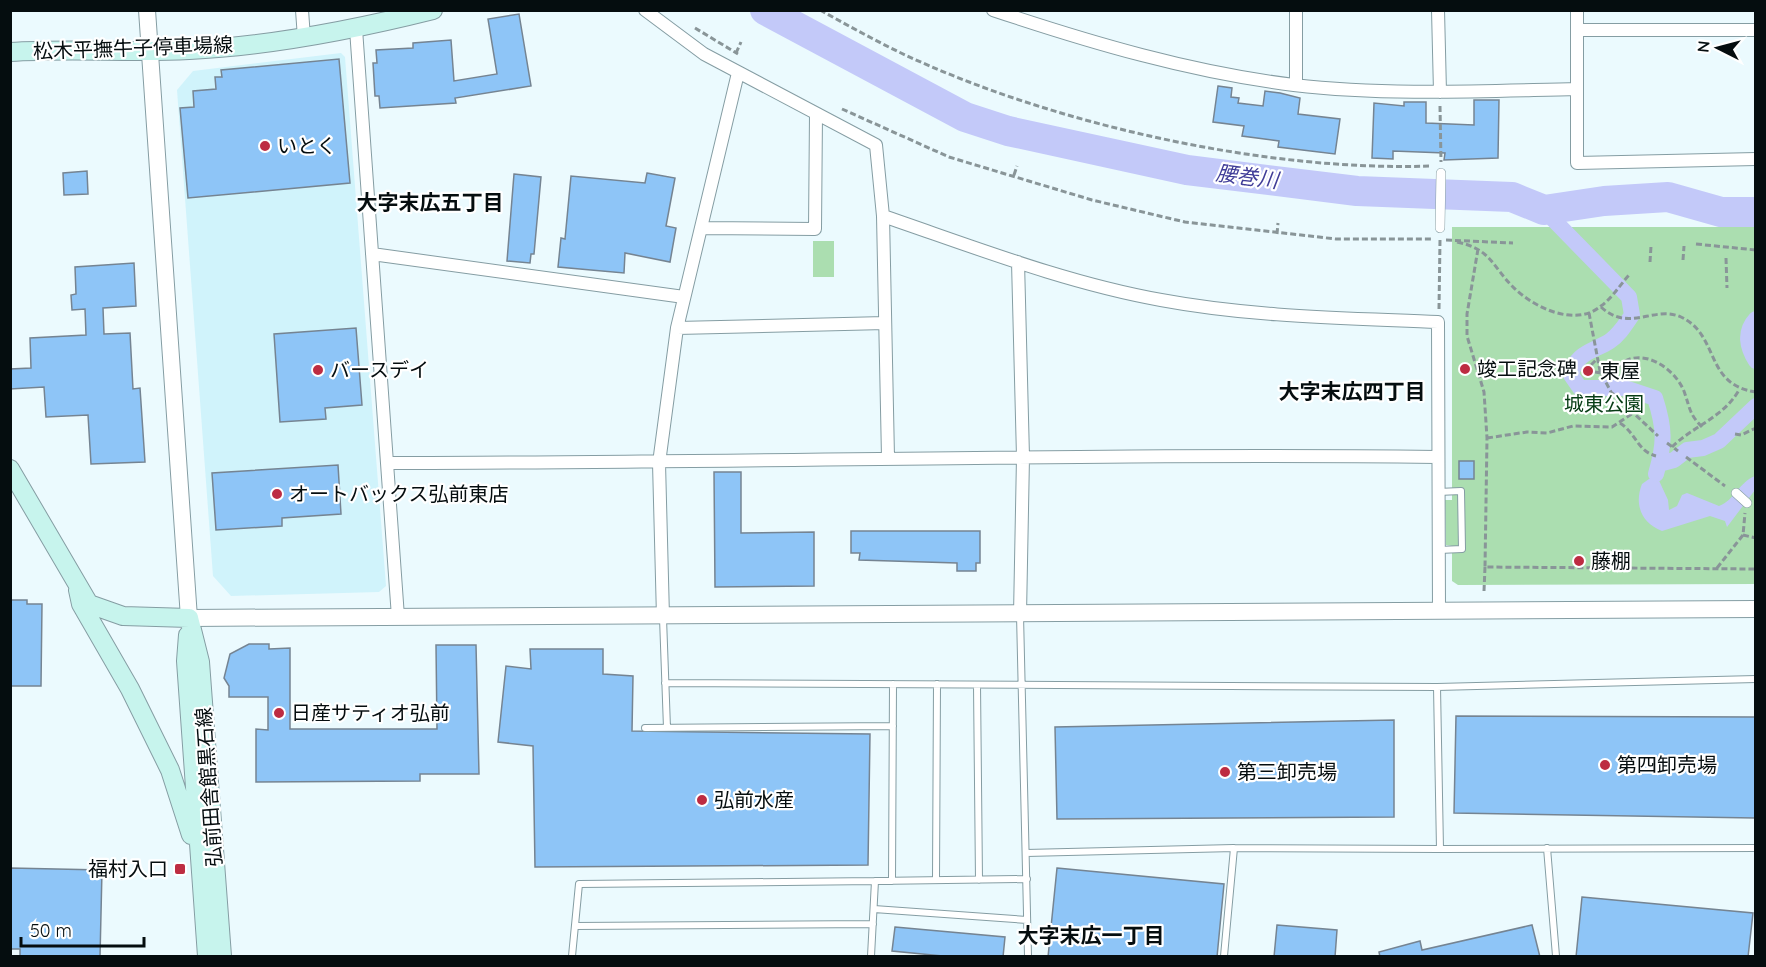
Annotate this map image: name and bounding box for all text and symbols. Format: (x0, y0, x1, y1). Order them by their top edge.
north arrow (1688, 18, 1748, 78)
street label: 松木平撫牛子停車場線 (33, 32, 233, 63)
text: N (1693, 40, 1714, 53)
place label: いとく (277, 133, 336, 158)
marker: いとく (258, 139, 272, 153)
water label: 腰巻川 (1214, 159, 1282, 193)
district label: 大字末広五丁目 (357, 189, 504, 215)
place label: 竣工記念碑 (1477, 356, 1577, 381)
place label: バースデイ (330, 357, 429, 382)
place label: 東屋 (1600, 358, 1640, 383)
marker: 竣工記念碑 (1458, 362, 1472, 376)
marker: バースデイ (311, 363, 325, 377)
marker: 東屋 (1581, 364, 1595, 378)
district label: 大字末広四丁目 (1279, 378, 1426, 404)
park label: 城東公園 (1564, 391, 1644, 416)
place label: オートバックス弘前東店 (289, 481, 508, 506)
marker: オートバックス弘前東店 (270, 487, 284, 501)
place label: 藤棚 (1591, 548, 1631, 573)
marker: 藤棚 (1572, 554, 1586, 568)
place label: 日産サティオ弘前 (291, 700, 450, 725)
street label: 弘前田舎館黒石線 (190, 706, 227, 868)
marker: 日産サティオ弘前 (272, 706, 286, 720)
place label: 第四卸売場 (1617, 752, 1717, 777)
marker: 第四卸売場 (1598, 758, 1612, 772)
place label: 第三卸売場 (1237, 759, 1337, 784)
marker: 第三卸売場 (1218, 765, 1232, 779)
place label: 弘前水産 (714, 787, 794, 812)
marker: 弘前水産 (695, 793, 709, 807)
place label: 福村入口 (88, 856, 168, 881)
marker: 福村入口 (173, 862, 187, 876)
scale bar (21, 910, 144, 948)
text: 50 m (30, 919, 72, 942)
district label: 大字末広一丁目 (1018, 922, 1165, 948)

